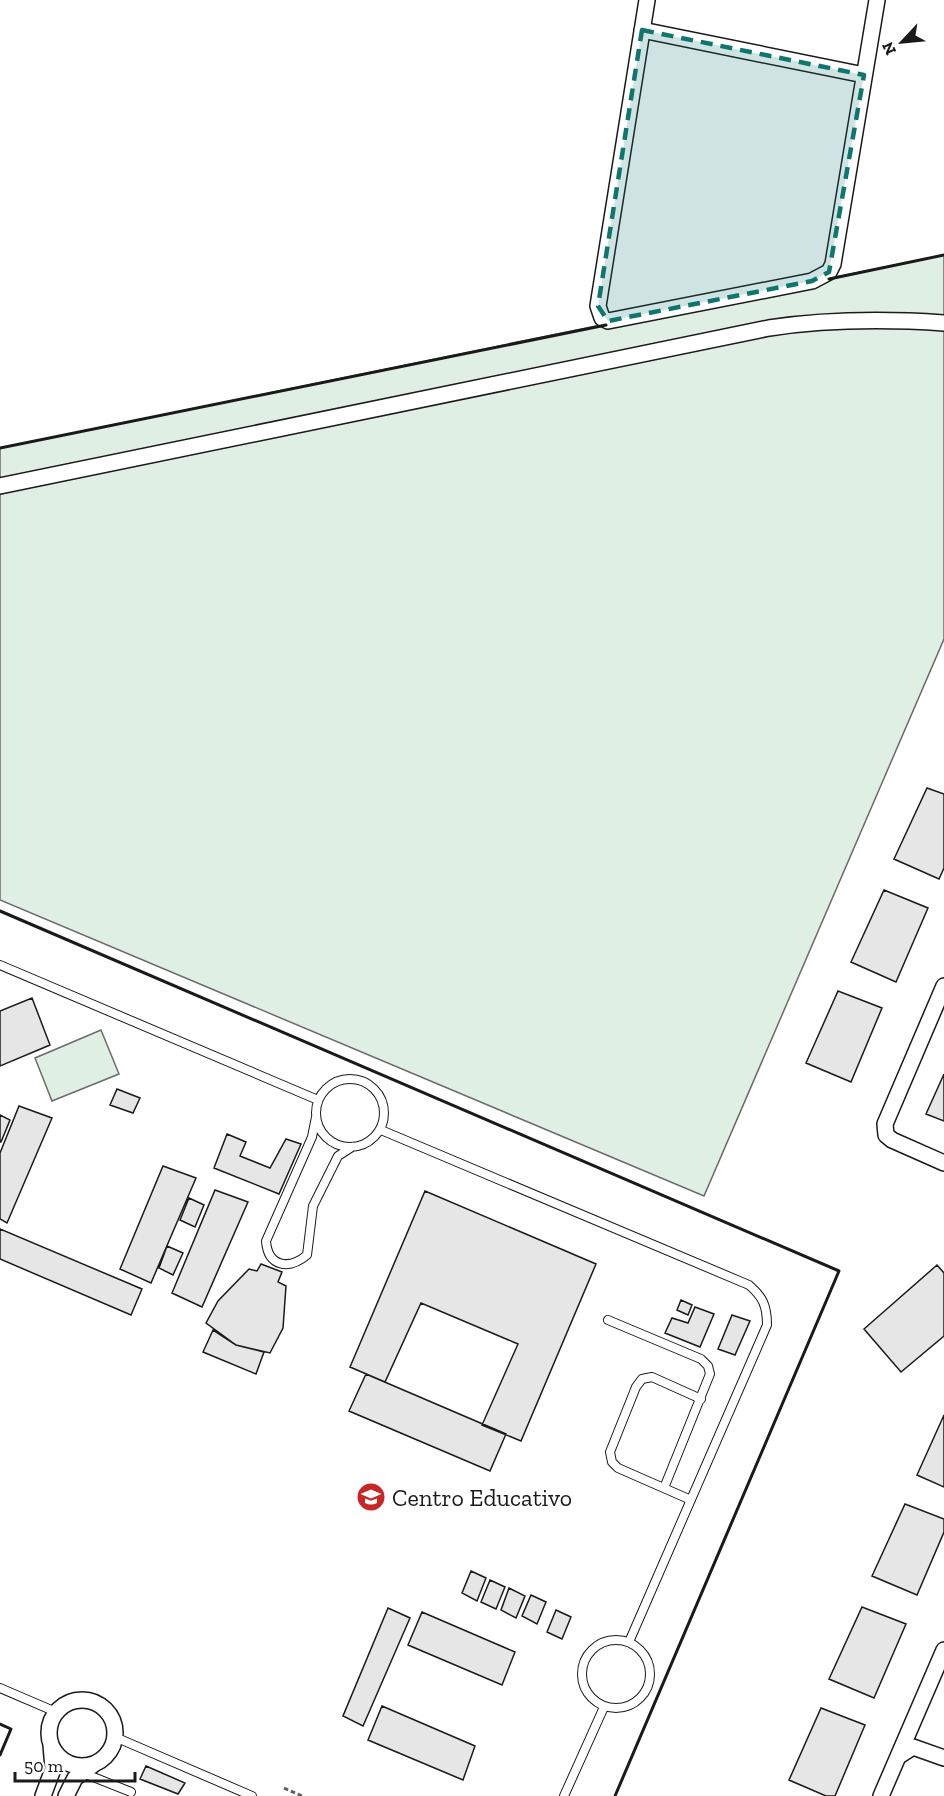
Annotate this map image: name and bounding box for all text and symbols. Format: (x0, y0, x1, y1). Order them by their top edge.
north arrow (872, 12, 932, 72)
text: N (878, 39, 900, 58)
school or university icon: Centro Educativo (355, 1481, 387, 1513)
place label: Centro Educativo (392, 1483, 572, 1512)
scale bar (15, 1745, 135, 1783)
text: 50 m (24, 1755, 64, 1777)

